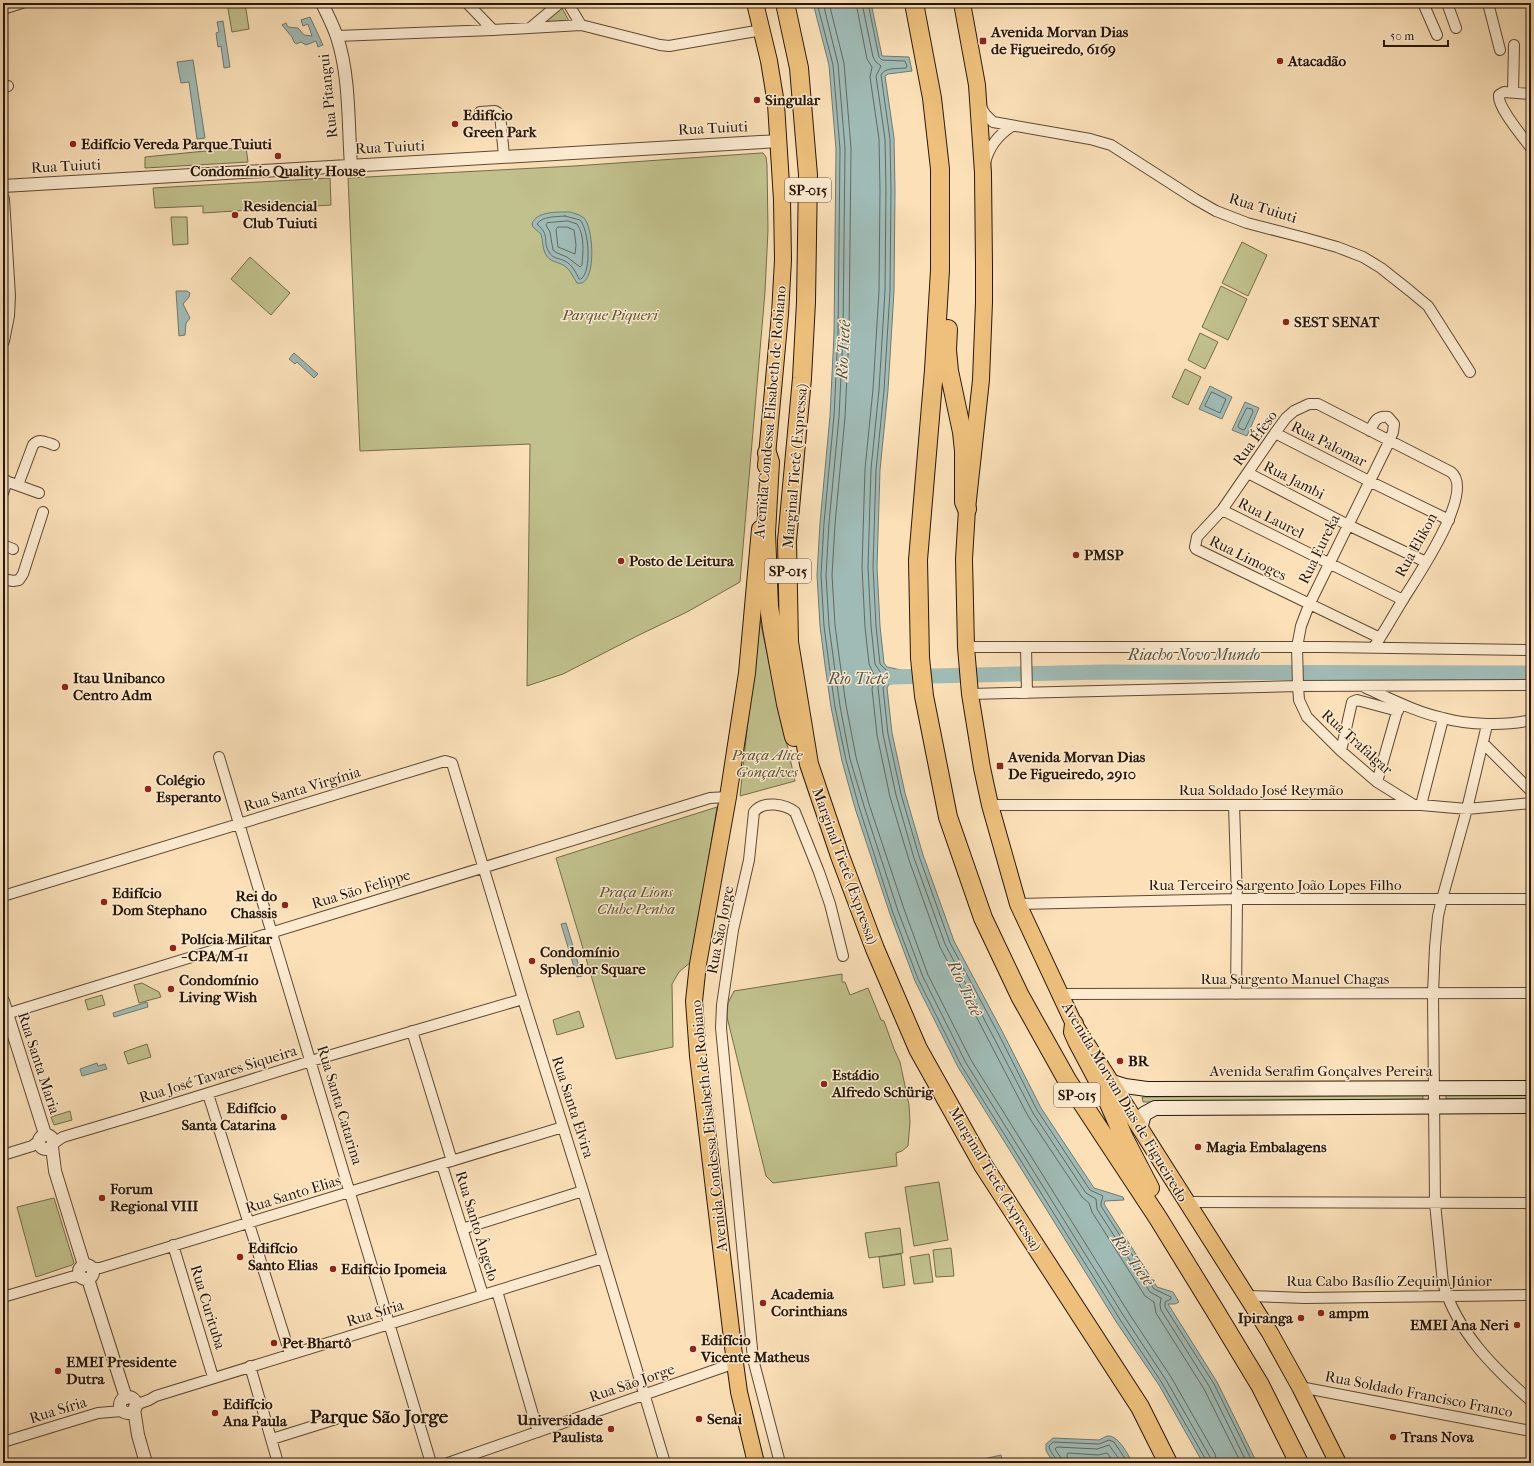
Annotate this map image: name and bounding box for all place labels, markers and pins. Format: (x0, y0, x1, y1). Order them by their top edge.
place label: Avenida Morvan Dias de Figueiredo, 6169 (990, 23, 1129, 58)
marker: Avenida Morvan Dias de Figueiredo, 6169 (978, 36, 988, 46)
place label: Atacadão (1287, 52, 1347, 70)
marker: Atacadão (1275, 56, 1285, 66)
place label: Singular (765, 91, 821, 109)
marker: Singular (752, 95, 762, 105)
place label: Edifício Green Park (463, 106, 538, 141)
marker: Edifício Green Park (450, 119, 460, 129)
place label: Edifício Vereda Parque Tuiuti (81, 135, 273, 153)
marker: Edifício Vereda Parque Tuiuti (68, 139, 78, 149)
marker: Condomínio Quality House (273, 151, 283, 161)
place label: Condomínio Quality House (190, 162, 366, 180)
place label: Residencial Club Tuiuti (243, 197, 318, 232)
marker: Residencial Club Tuiuti (230, 210, 240, 220)
place label: SEST SENAT (1294, 313, 1380, 331)
marker: SEST SENAT (1281, 317, 1291, 327)
place label: PMSP (1084, 546, 1123, 564)
marker: PMSP (1071, 550, 1081, 560)
place label: Posto de Leitura (629, 552, 735, 570)
marker: Posto de Leitura (616, 556, 626, 566)
place label: Itau Unibanco Centro Adm (73, 669, 165, 704)
marker: Itau Unibanco Centro Adm (60, 682, 70, 692)
place label: Avenida Morvan Dias De Figueiredo, 2910 (1007, 748, 1146, 783)
marker: Avenida Morvan Dias De Figueiredo, 2910 (995, 761, 1005, 771)
place label: Colégio Esperanto (156, 771, 222, 806)
marker: Colégio Esperanto (143, 784, 153, 794)
place label: Edifício Dom Stephano (112, 884, 207, 919)
place label: Rei do Chassis (230, 887, 277, 922)
marker: Edifício Dom Stephano (99, 897, 109, 907)
marker: Rei do Chassis (280, 900, 290, 910)
place label: Polícia Militar - CPA/M-11 (181, 930, 273, 965)
marker: Polícia Militar - CPA/M-11 (168, 943, 178, 953)
place label: Condomínio Splendor Square (540, 943, 646, 978)
marker: Condomínio Splendor Square (527, 956, 537, 966)
place label: Condomínio Living Wish (179, 971, 259, 1006)
marker: Condomínio Living Wish (166, 984, 176, 994)
place label: BR (1128, 1052, 1150, 1070)
marker: BR (1115, 1056, 1125, 1066)
place label: Estádio Alfredo Schürig (831, 1066, 934, 1101)
marker: Estádio Alfredo Schürig (819, 1079, 829, 1089)
place label: Edifício Santa Catarina (181, 1099, 277, 1134)
marker: Edifício Santa Catarina (279, 1112, 289, 1122)
place label: Magia Embalagens (1205, 1138, 1327, 1156)
marker: Magia Embalagens (1193, 1142, 1203, 1152)
place label: Forum Regional VIII (109, 1180, 199, 1215)
marker: Forum Regional VIII (97, 1193, 107, 1203)
place label: Edifício Santo Elias (248, 1239, 318, 1274)
marker: Edifício Santo Elias (235, 1252, 245, 1262)
place label: Edifício Ipomeia (341, 1260, 447, 1278)
marker: Edifício Ipomeia (328, 1264, 338, 1274)
place label: Academia Corinthians (770, 1285, 848, 1320)
marker: Academia Corinthians (758, 1298, 768, 1308)
place label: ampm (1329, 1304, 1369, 1322)
marker: ampm (1316, 1308, 1326, 1318)
place label: Ipiranga (1238, 1309, 1294, 1327)
marker: Ipiranga (1296, 1313, 1306, 1323)
place label: EMEI Ana Neri (1410, 1316, 1510, 1334)
marker: EMEI Ana Neri (1512, 1320, 1522, 1330)
place label: Edifício Vicente Matheus (700, 1331, 810, 1366)
place label: Pet Bhartô (282, 1334, 352, 1352)
marker: Pet Bhartô (269, 1338, 279, 1348)
marker: Edifício Vicente Matheus (688, 1344, 698, 1354)
place label: EMEI Presidente Dutra (66, 1353, 177, 1388)
marker: EMEI Presidente Dutra (53, 1366, 63, 1376)
place label: Edifício Ana Paula (222, 1395, 288, 1430)
marker: Edifício Ana Paula (210, 1408, 220, 1418)
place label: Senai (707, 1410, 743, 1428)
place label: Universidade Paulista (516, 1411, 604, 1446)
marker: Senai (694, 1414, 704, 1424)
marker: Universidade Paulista (606, 1424, 616, 1434)
place label: Trans Nova (1400, 1428, 1475, 1446)
marker: Trans Nova (1388, 1432, 1398, 1442)

